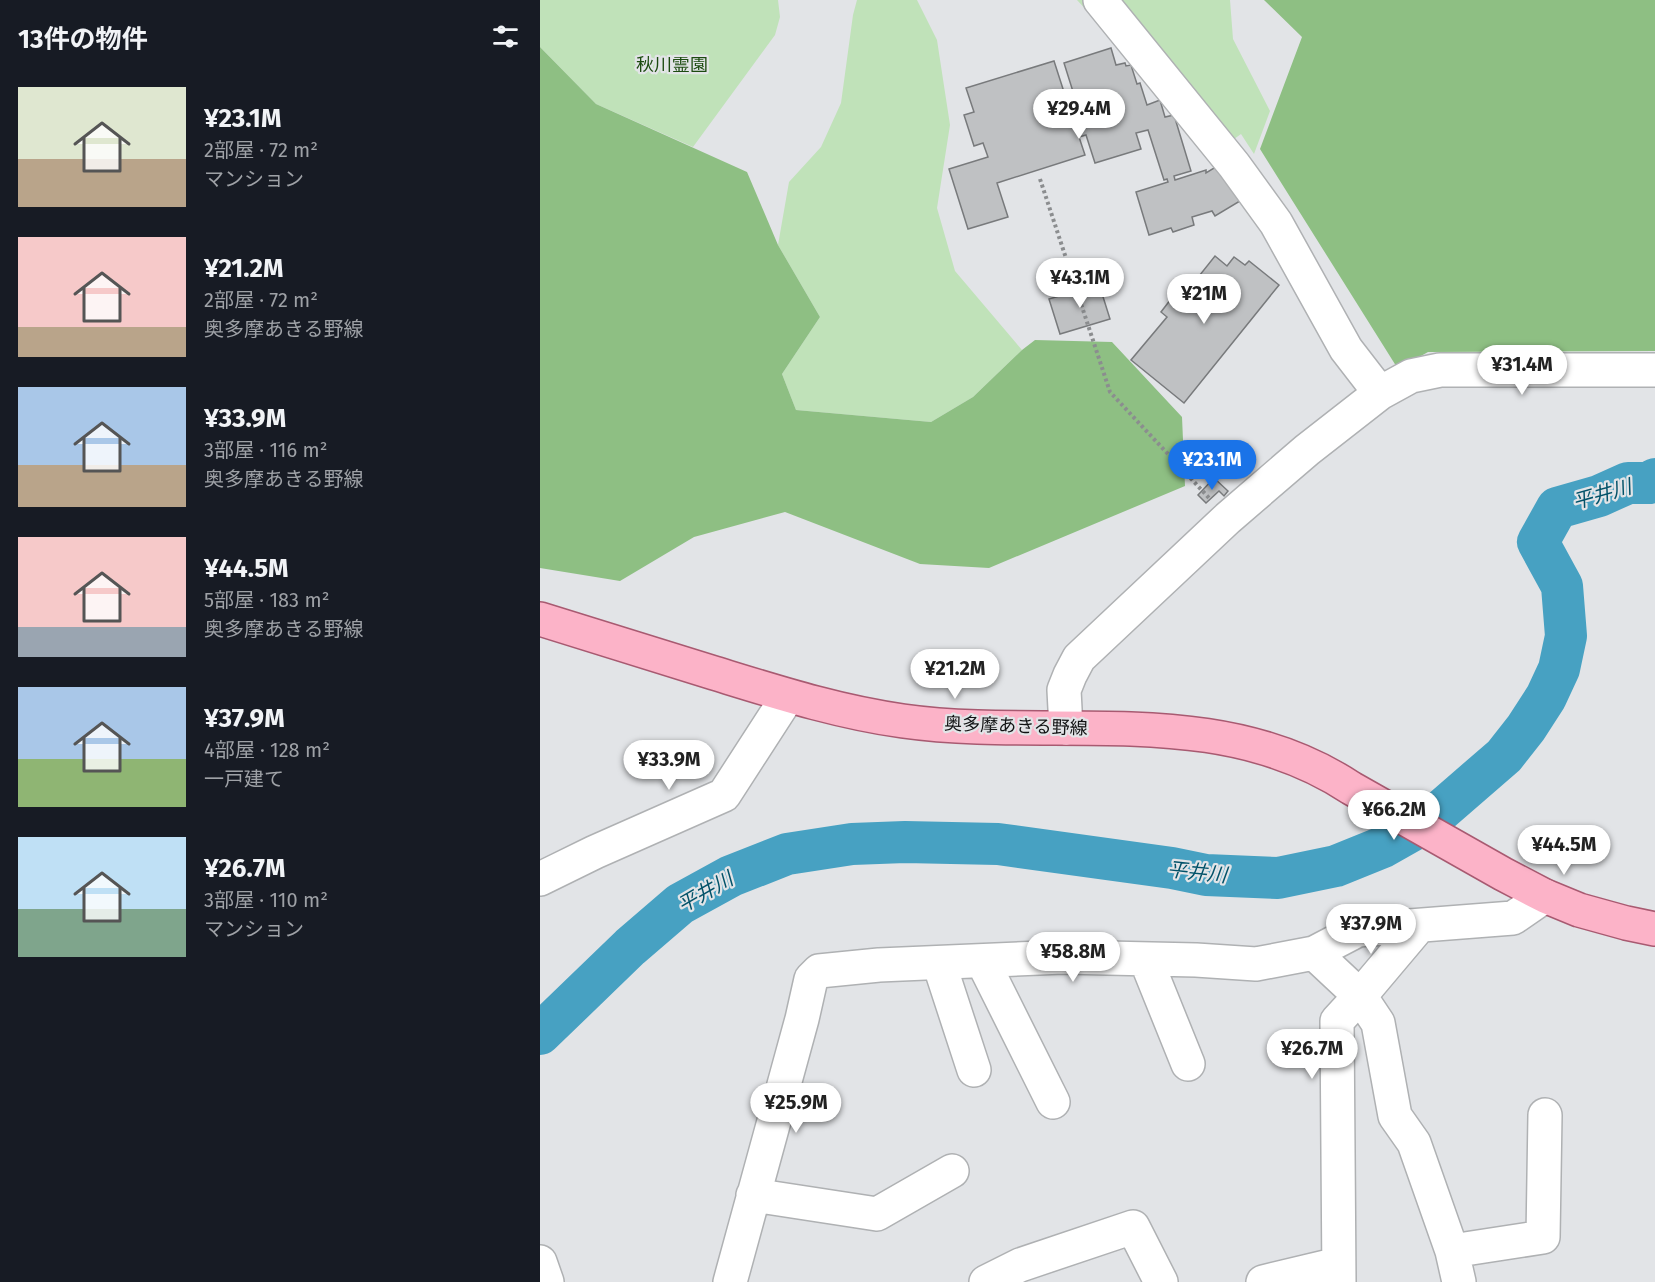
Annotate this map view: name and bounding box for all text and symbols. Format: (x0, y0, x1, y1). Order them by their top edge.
icon: filters (489, 20, 522, 53)
text: 13件の物件 (18, 24, 148, 55)
park label: 秋川霊園 (636, 54, 708, 76)
pin: ¥29.4M (1030, 89, 1128, 140)
text: ¥29.4M (1047, 96, 1111, 120)
text: ¥23.1M (204, 103, 281, 134)
icon: home (66, 111, 138, 183)
text: 2部屋 · 72 m² (204, 138, 318, 162)
text: マンション (204, 167, 304, 191)
text: ¥21.2M (204, 253, 283, 284)
pin: ¥43.1M (1031, 258, 1129, 309)
icon: home (66, 261, 138, 333)
text: ¥43.1M (1050, 265, 1110, 289)
pin: ¥21M (1168, 274, 1240, 325)
text: ¥21M (1181, 281, 1227, 305)
text: 2部屋 · 72 m² (204, 288, 318, 312)
text: 奥多摩あきる野線 (204, 317, 364, 341)
pin: ¥31.4M (1473, 345, 1571, 396)
text: ¥31.4M (1491, 352, 1553, 376)
text: ¥33.9M (204, 403, 286, 434)
icon: home (66, 411, 138, 483)
text: 3部屋 · 116 m² (204, 438, 327, 462)
pin: ¥23.1M (1163, 440, 1261, 491)
text: ¥23.1M (1182, 447, 1242, 471)
text: 奥多摩あきる野線 (204, 467, 364, 491)
water label: 平井川 (1570, 474, 1636, 514)
text: ¥44.5M (204, 553, 289, 584)
icon: home (66, 561, 138, 633)
text: 5部屋 · 183 m² (204, 588, 329, 612)
text: 奥多摩あきる野線 (204, 617, 364, 641)
pin: ¥21.2M (906, 649, 1004, 700)
text: ¥21.2M (924, 656, 986, 680)
text: ¥37.9M (204, 703, 285, 734)
icon: home (66, 711, 138, 783)
street label: 奥多摩あきる野線 (944, 713, 1088, 739)
text: 4部屋 · 128 m² (204, 738, 330, 762)
pin: ¥33.9M (620, 740, 718, 791)
text: ¥33.9M (637, 747, 701, 771)
text: 一戸建て (204, 767, 284, 791)
pin: ¥66.2M (1345, 790, 1443, 841)
text: ¥66.2M (1362, 797, 1426, 821)
pin: ¥44.5M (1515, 825, 1613, 876)
text: ¥44.5M (1532, 832, 1597, 856)
text: ¥26.7M (204, 853, 285, 884)
water label: 平井川 (1166, 857, 1230, 887)
icon: home (66, 861, 138, 933)
water label: 平井川 (673, 866, 739, 917)
text: 3部屋 · 110 m² (204, 888, 328, 912)
pin: ¥37.9M (1322, 904, 1420, 955)
text: ¥37.9M (1340, 911, 1402, 935)
text: マンション (204, 917, 304, 941)
pin: ¥58.8M (1024, 932, 1122, 983)
text: ¥58.8M (1040, 939, 1106, 963)
pin: ¥26.7M (1263, 1029, 1361, 1080)
text: ¥26.7M (1281, 1036, 1343, 1060)
pin: ¥25.9M (747, 1083, 845, 1134)
text: ¥25.9M (764, 1090, 828, 1114)

